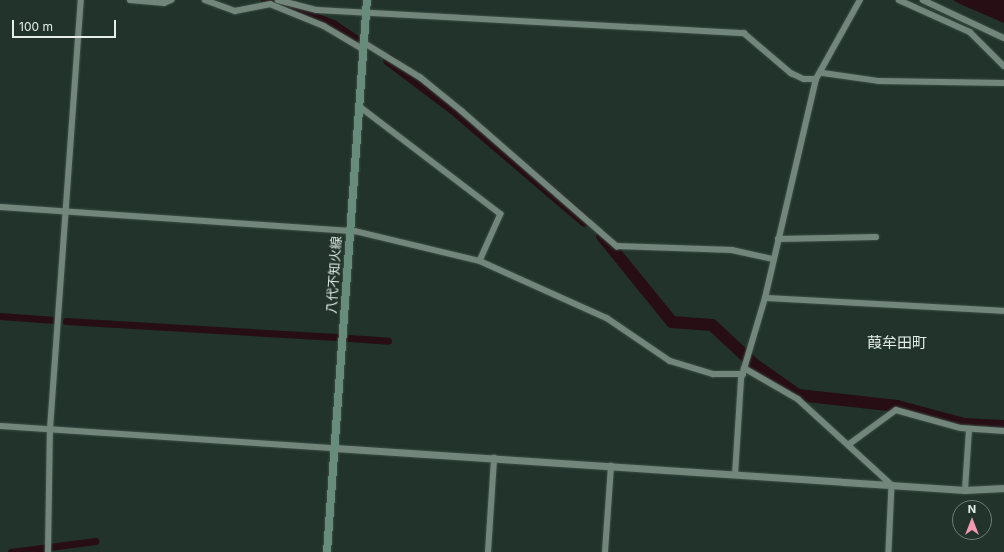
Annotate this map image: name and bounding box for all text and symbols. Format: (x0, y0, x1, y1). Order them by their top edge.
scale bar (14, 12, 118, 38)
text: 100 m (19, 19, 53, 34)
street label: 八代不知火線 (323, 236, 345, 314)
district label: 葭牟田町 (867, 334, 927, 352)
north arrow (952, 500, 992, 540)
text: N (968, 502, 976, 516)

